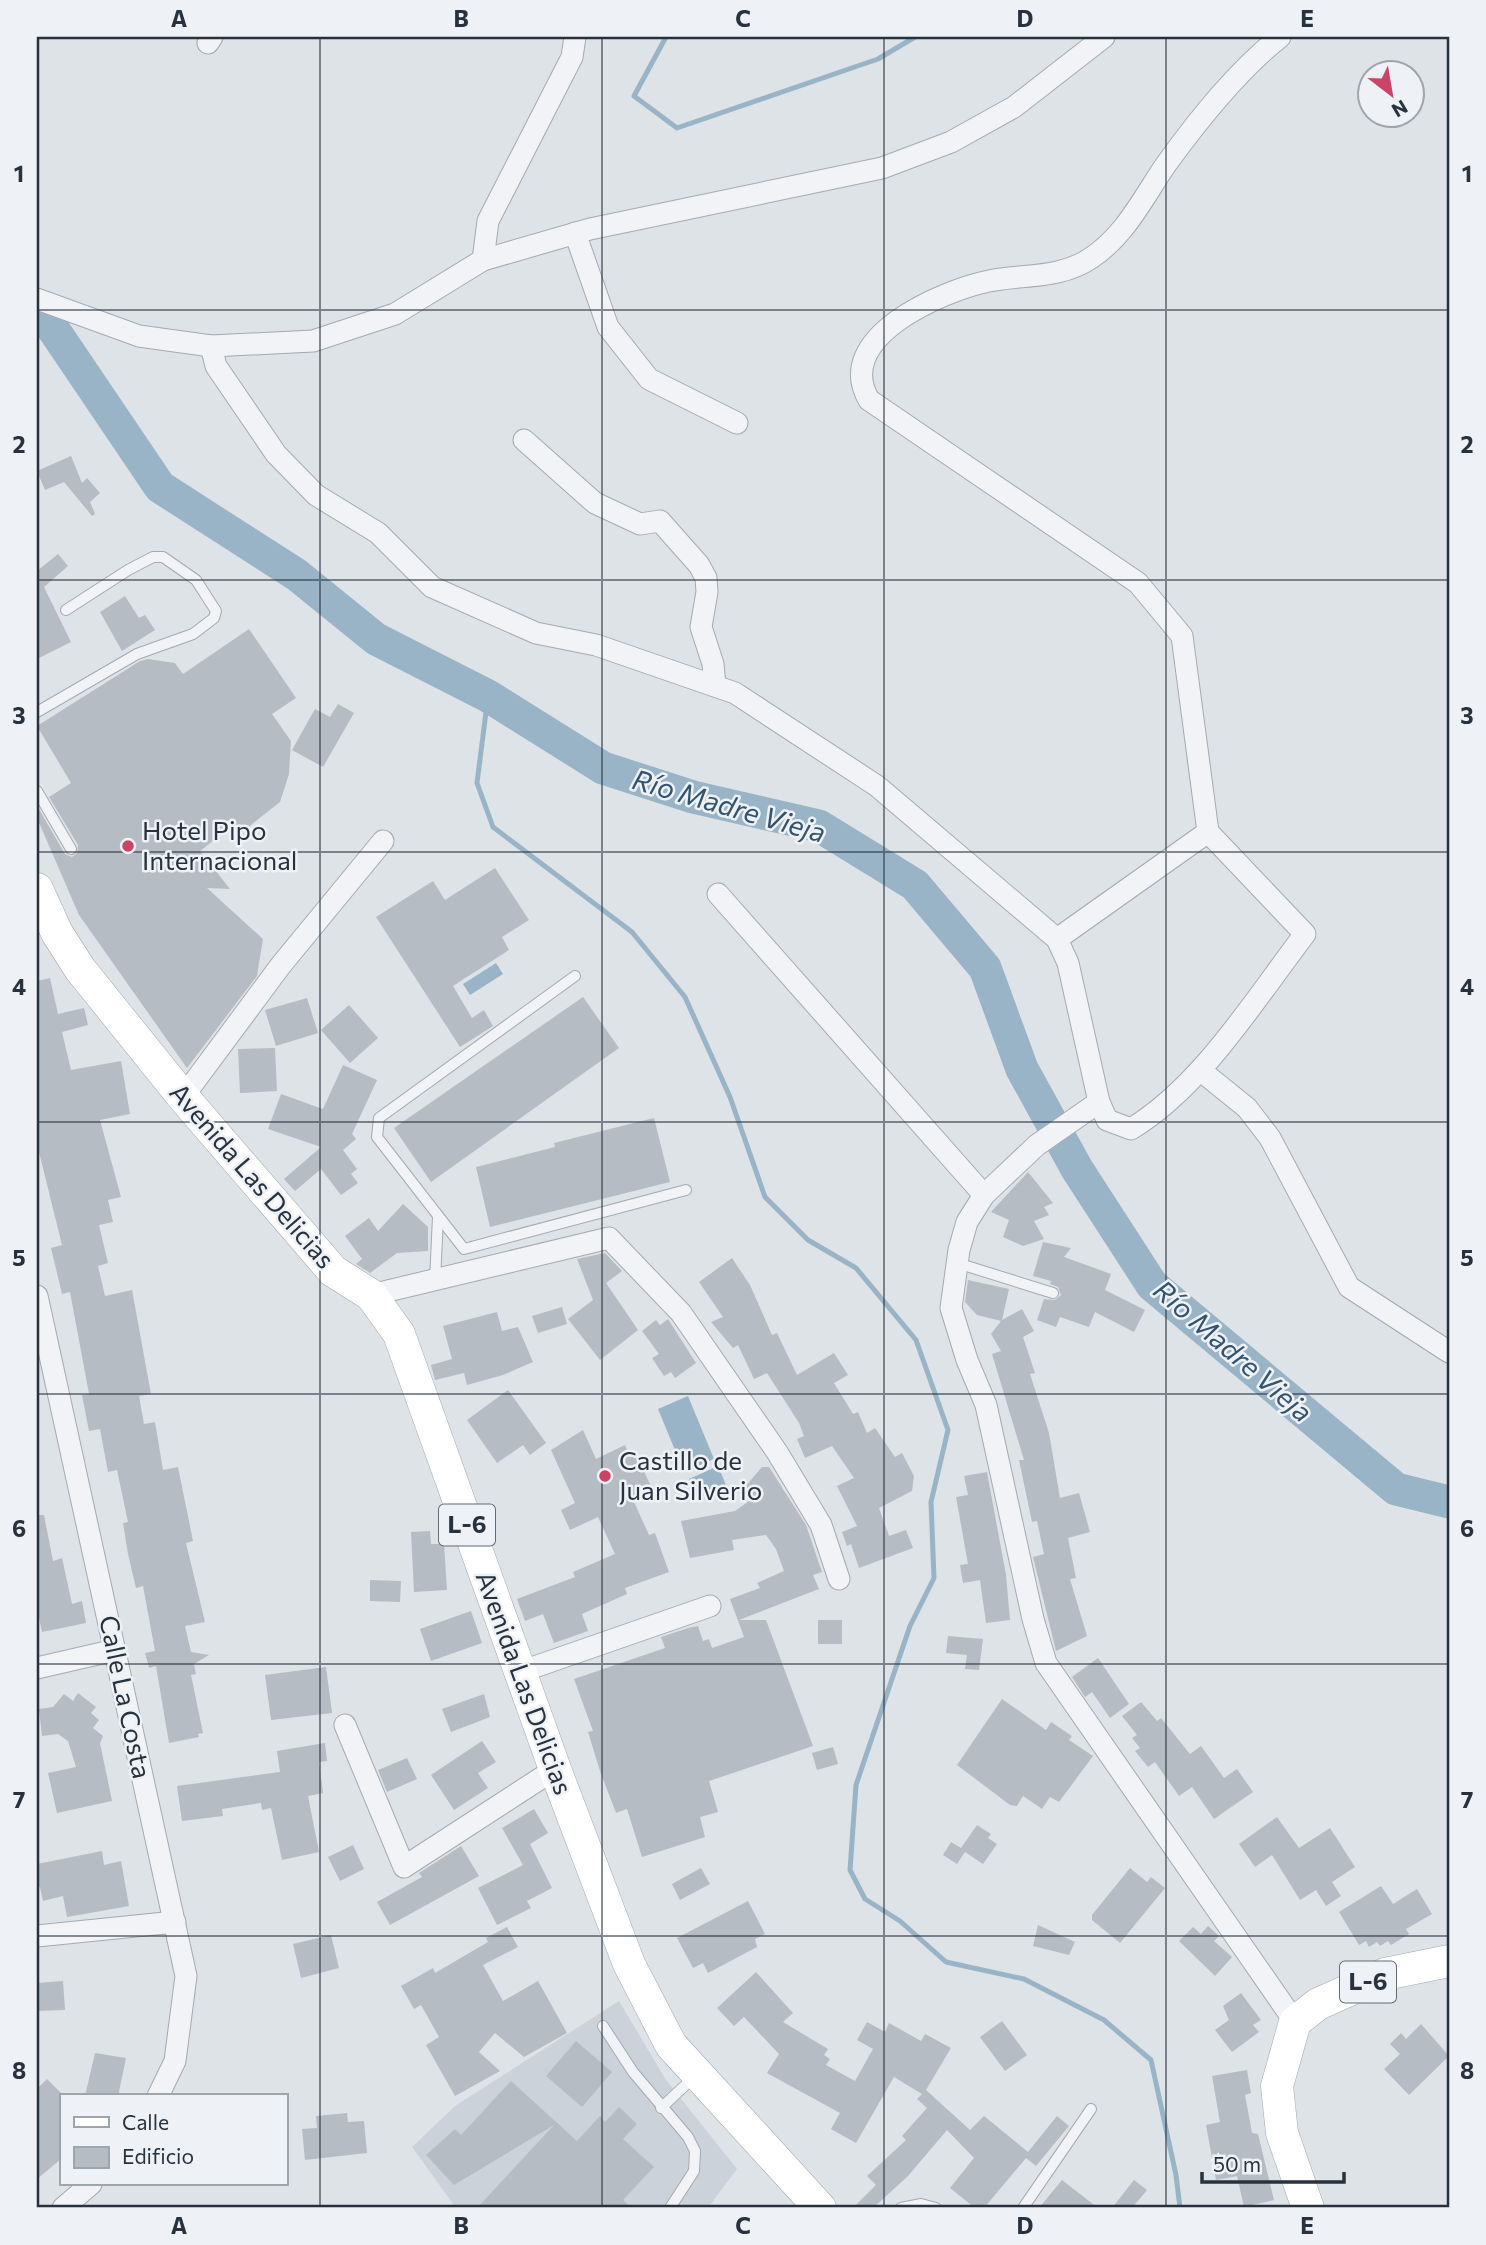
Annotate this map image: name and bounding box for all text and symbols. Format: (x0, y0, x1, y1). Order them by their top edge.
text: A (171, 4, 188, 32)
text: B (453, 4, 469, 32)
text: C (735, 4, 751, 32)
text: D (1017, 4, 1034, 32)
text: E (1300, 4, 1314, 32)
north arrow (1356, 60, 1426, 130)
text: N (1388, 95, 1412, 123)
text: 1 (14, 159, 24, 187)
text: 1 (1462, 159, 1472, 187)
text: 2 (12, 430, 26, 458)
text: 2 (1460, 430, 1474, 458)
text: 3 (12, 701, 26, 729)
text: 3 (1460, 701, 1474, 729)
water label: Río Madre Vieja (629, 761, 830, 849)
place label: Hotel Pipo Internacional (142, 814, 297, 875)
marker: Hotel Pipo Internacional (120, 838, 136, 854)
text: 4 (12, 972, 26, 1000)
text: 4 (1460, 972, 1474, 1000)
street label: Avenida Las Delicias (164, 1076, 342, 1274)
text: 5 (12, 1243, 26, 1271)
text: 5 (1460, 1243, 1474, 1271)
water label: Río Madre Vieja (1147, 1272, 1320, 1428)
place label: Castillo de Juan Silverio (619, 1444, 762, 1505)
marker: Castillo de Juan Silverio (597, 1468, 613, 1484)
road number: L-6 (439, 1504, 495, 1546)
text: 6 (12, 1514, 26, 1542)
text: 6 (1460, 1514, 1474, 1542)
street label: Avenida Las Delicias (471, 1567, 580, 1798)
street label: Calle La Costa (94, 1612, 159, 1781)
text: 7 (13, 1785, 25, 1813)
text: 7 (1461, 1785, 1473, 1813)
road number: L-6 (1340, 1962, 1396, 2003)
text: 8 (12, 2056, 26, 2084)
text: 8 (1460, 2056, 1474, 2084)
legend (60, 2094, 287, 2186)
text: Calle (122, 2109, 169, 2134)
scale bar (1202, 2140, 1344, 2184)
text: Edificio (122, 2143, 194, 2168)
text: 50 m (1213, 2151, 1261, 2176)
text: A (171, 2211, 188, 2239)
text: B (453, 2211, 469, 2239)
text: C (735, 2211, 751, 2239)
text: D (1017, 2211, 1034, 2239)
text: E (1300, 2211, 1314, 2239)

